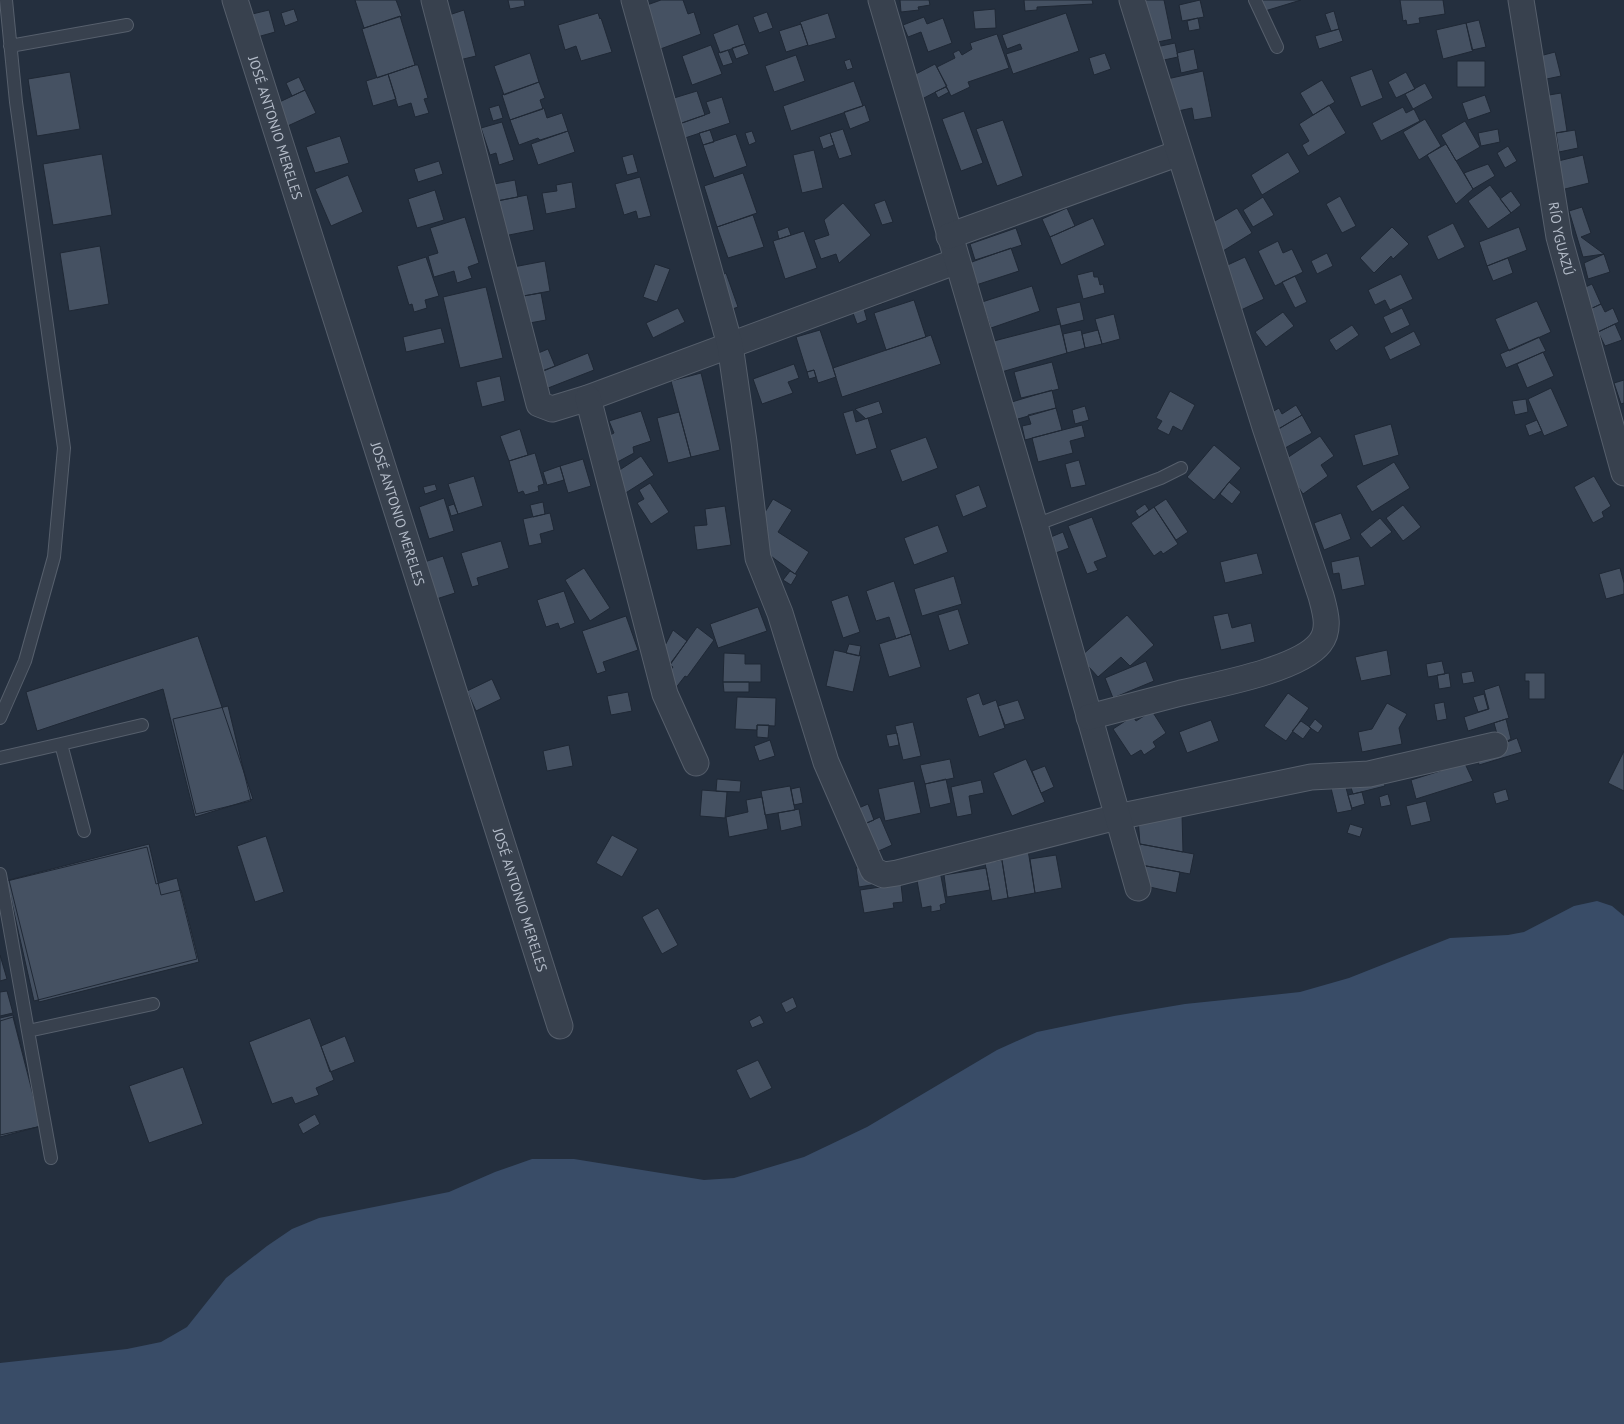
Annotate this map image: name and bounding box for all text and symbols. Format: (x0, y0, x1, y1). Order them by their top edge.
street label: JOSÉ ANTONIO MERELES (244, 53, 307, 202)
street label: RÍO YGUAZÚ (1544, 200, 1578, 277)
street label: JOSÉ ANTONIO MERELES (366, 439, 429, 588)
street label: JOSÉ ANTONIO MERELES (489, 825, 551, 974)

